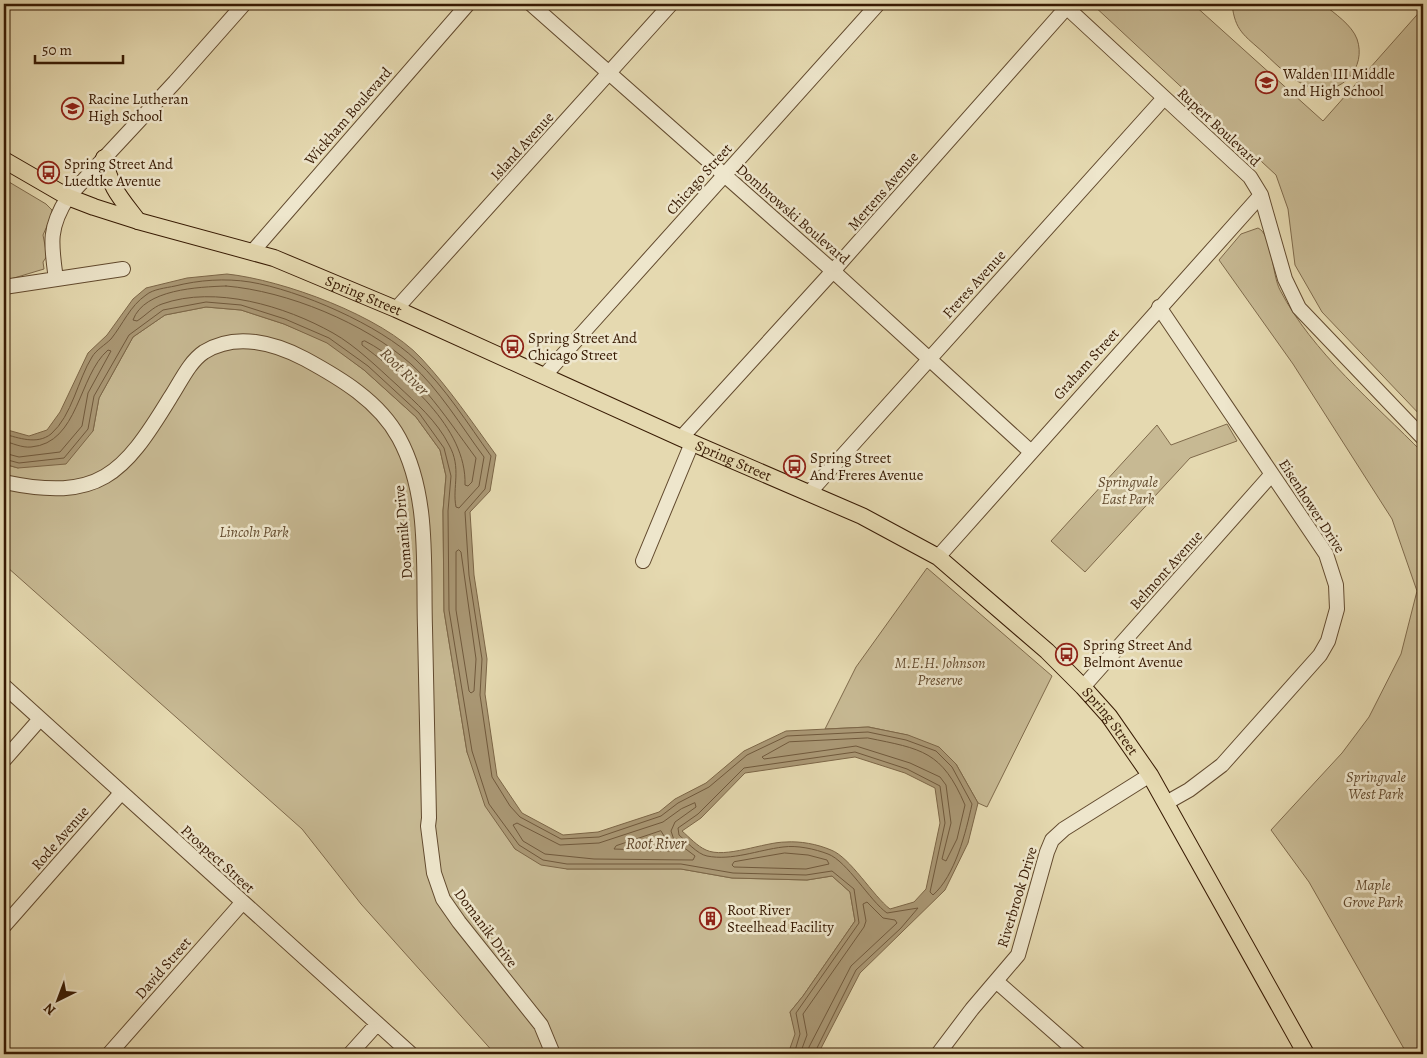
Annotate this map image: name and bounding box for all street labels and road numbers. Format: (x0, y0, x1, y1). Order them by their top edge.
street label: Wickham Boulevard (299, 62, 397, 170)
street label: Rupert Boulevard (1173, 83, 1266, 171)
street label: Island Avenue (486, 107, 558, 185)
street label: Chicago Street (662, 139, 736, 219)
street label: Mertens Avenue (843, 147, 923, 235)
street label: Dombrowski Boulevard (732, 159, 855, 269)
street label: Freres Avenue (938, 245, 1010, 323)
street label: Spring Street (322, 271, 405, 320)
street label: Graham Street (1049, 324, 1123, 404)
street label: Spring Street (692, 435, 775, 486)
street label: Eisenhower Drive (1274, 455, 1350, 557)
street label: Domanik Drive (389, 484, 417, 580)
street label: Belmont Avenue (1125, 526, 1207, 614)
street label: Spring Street (1078, 683, 1143, 759)
street label: Rode Avenue (27, 802, 94, 874)
street label: Prospect Street (177, 820, 259, 898)
street label: Riverbrook Drive (992, 844, 1042, 950)
street label: Domanik Drive (450, 884, 522, 972)
street label: David Street (130, 933, 196, 1003)

